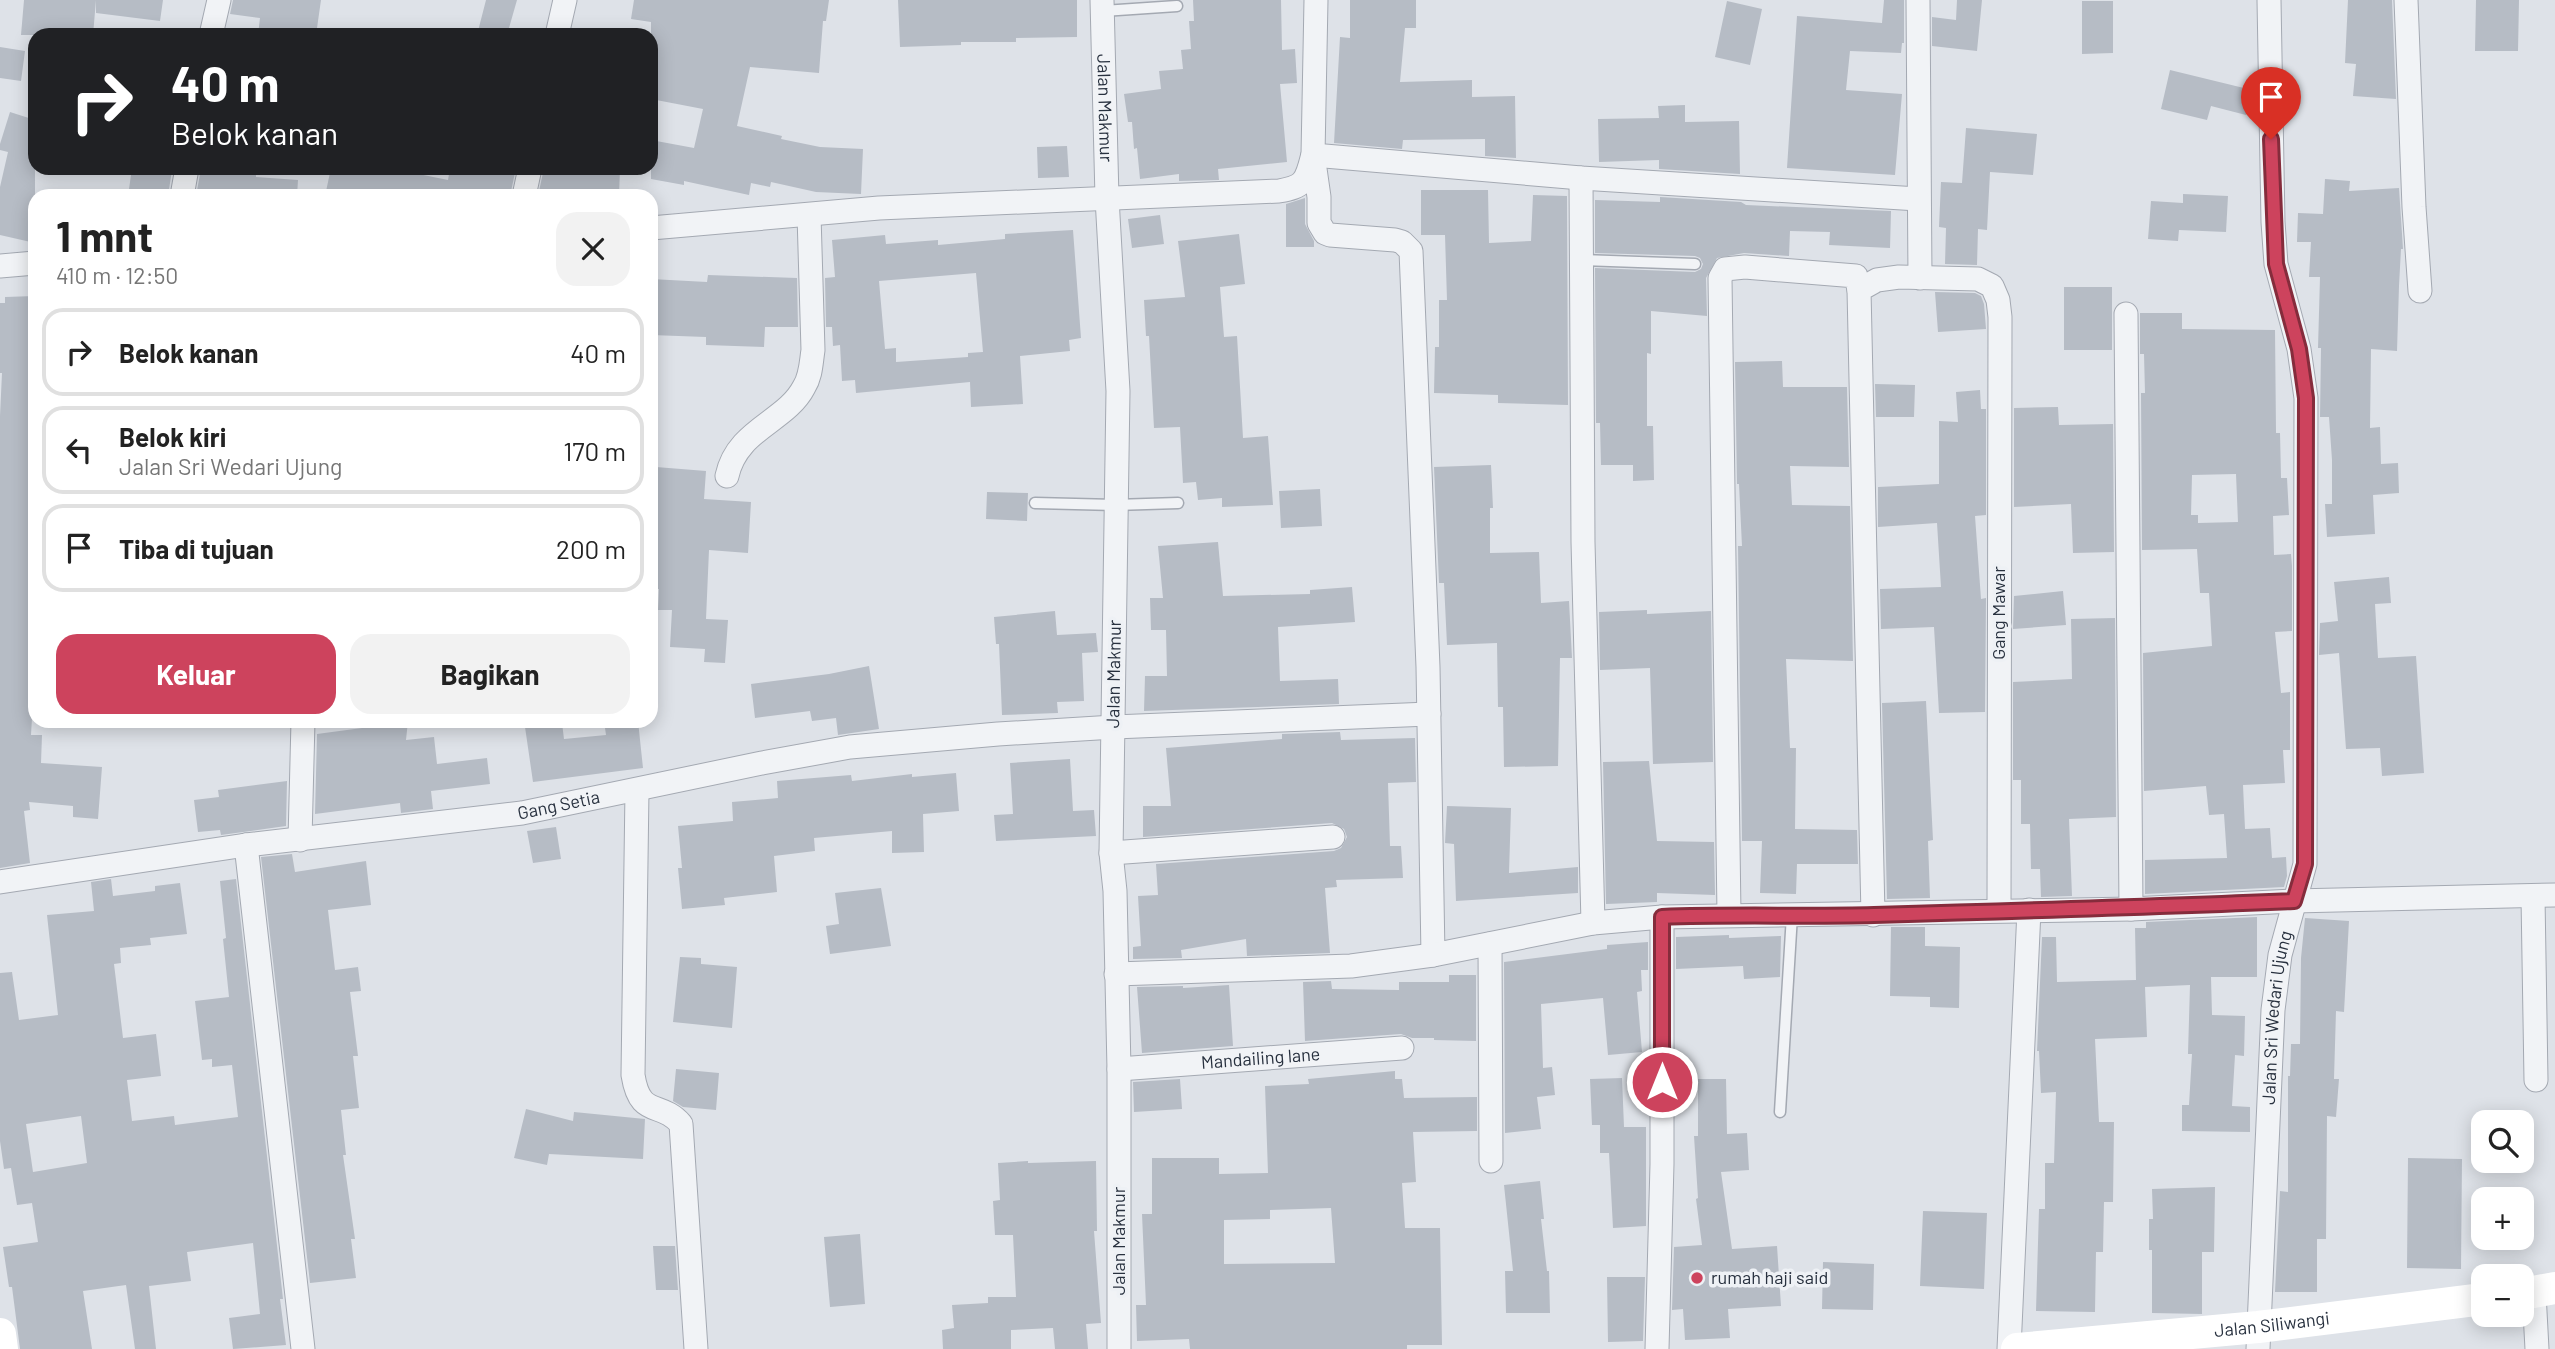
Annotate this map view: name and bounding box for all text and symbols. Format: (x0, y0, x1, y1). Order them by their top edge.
text: 40 m (171, 53, 279, 112)
street label: Jalan Makmur (1093, 53, 1118, 163)
icon: right (56, 56, 147, 147)
pin (2241, 67, 2301, 139)
icon: arrive (2252, 78, 2290, 116)
text: Belok kanan (171, 113, 338, 151)
text: 1 mnt (56, 210, 153, 260)
button: close (556, 212, 630, 286)
text: 410 m · 12:50 (56, 261, 178, 289)
icon: right (60, 333, 98, 371)
text: Belok kanan (119, 337, 258, 368)
text: 40 m (570, 337, 626, 368)
text: Belok kiri (119, 421, 226, 452)
icon: left (60, 431, 98, 469)
text: 170 m (563, 435, 626, 466)
text: Jalan Sri Wedari Ujung (119, 452, 342, 480)
icon: arrive (60, 529, 98, 567)
text: Tiba di tujuan (119, 533, 274, 564)
text: 200 m (556, 533, 626, 564)
street label: Gang Mawar (1987, 566, 2009, 660)
street label: Jalan Makmur (1101, 619, 1125, 728)
button: Keluar (56, 634, 336, 714)
button: Bagikan (350, 634, 630, 714)
street label: Gang Setia (515, 785, 601, 824)
street label: Jalan Sri Wedari Ujung (2257, 928, 2296, 1105)
street label: Mandailing lane (1200, 1042, 1321, 1073)
position arrow (1625, 1045, 1699, 1119)
map controls (2471, 1110, 2534, 1327)
button: search (2471, 1110, 2534, 1173)
street label: Jalan Makmur (1107, 1186, 1129, 1295)
button: + (2471, 1187, 2534, 1250)
button: − (2471, 1264, 2534, 1327)
place label: rumah haji said (1711, 1266, 1828, 1288)
marker: rumah haji said (1689, 1270, 1705, 1286)
street label: Jalan Siliwangi (2213, 1306, 2331, 1341)

